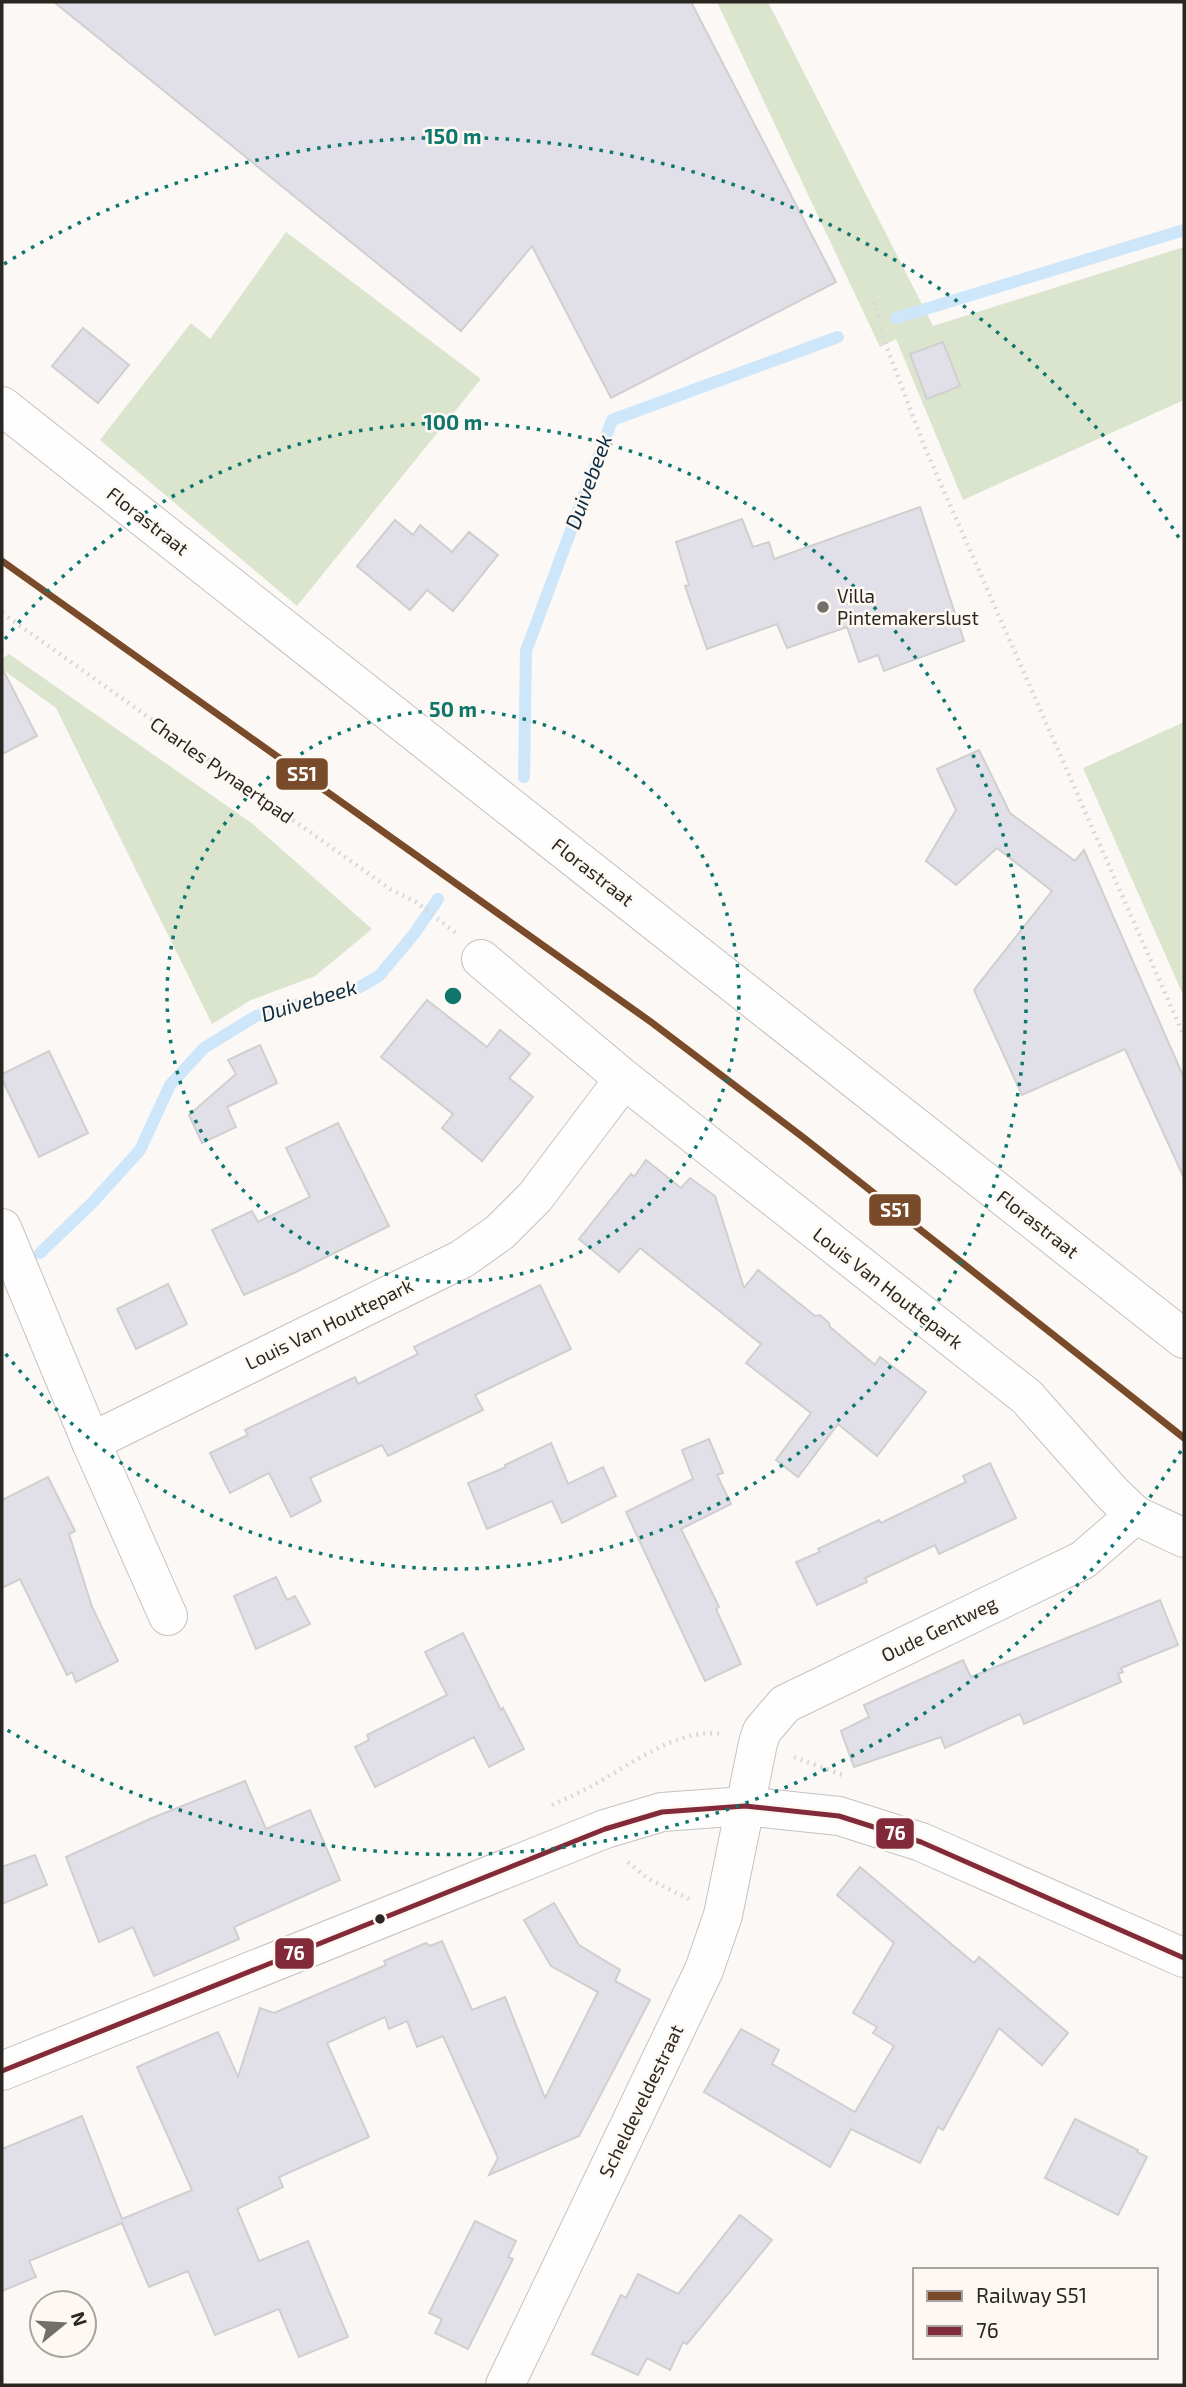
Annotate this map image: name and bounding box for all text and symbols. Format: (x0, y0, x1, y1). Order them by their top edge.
text: 150 m (425, 123, 481, 148)
text: 100 m (424, 409, 482, 434)
water label: Duivebeek (559, 431, 616, 532)
street label: Florastraat (103, 482, 194, 560)
place label: Villa Pintemakerslust (837, 584, 979, 629)
marker: Villa Pintemakerslust (815, 599, 831, 615)
text: 50 m (429, 696, 477, 721)
street label: Charles Pynaertpad (146, 711, 298, 828)
line badge: S51 (275, 757, 329, 791)
text: S51 (287, 762, 317, 785)
street label: Florastraat (548, 833, 639, 911)
water label: Duivebeek (258, 973, 360, 1026)
centre of rings (441, 984, 465, 1008)
street label: Florastraat (993, 1185, 1084, 1263)
line badge: S51 (868, 1193, 922, 1227)
text: S51 (880, 1198, 910, 1221)
street label: Louis Van Houttepark (809, 1222, 968, 1354)
street label: Louis Van Houttepark (241, 1273, 417, 1374)
street label: Oude Gentweg (877, 1590, 1001, 1666)
line badge: 76 (875, 1817, 915, 1850)
text: 76 (884, 1821, 906, 1844)
unlabelled marker (373, 1912, 387, 1926)
line badge: 76 (274, 1937, 315, 1970)
text: 76 (283, 1941, 305, 1964)
street label: Scheldeveldestraat (594, 2021, 688, 2181)
legend (913, 2268, 1158, 2359)
text: Railway S51 (976, 2282, 1087, 2307)
north arrow (28, 2289, 98, 2359)
text: N (67, 2309, 93, 2329)
text: 76 (976, 2317, 999, 2342)

